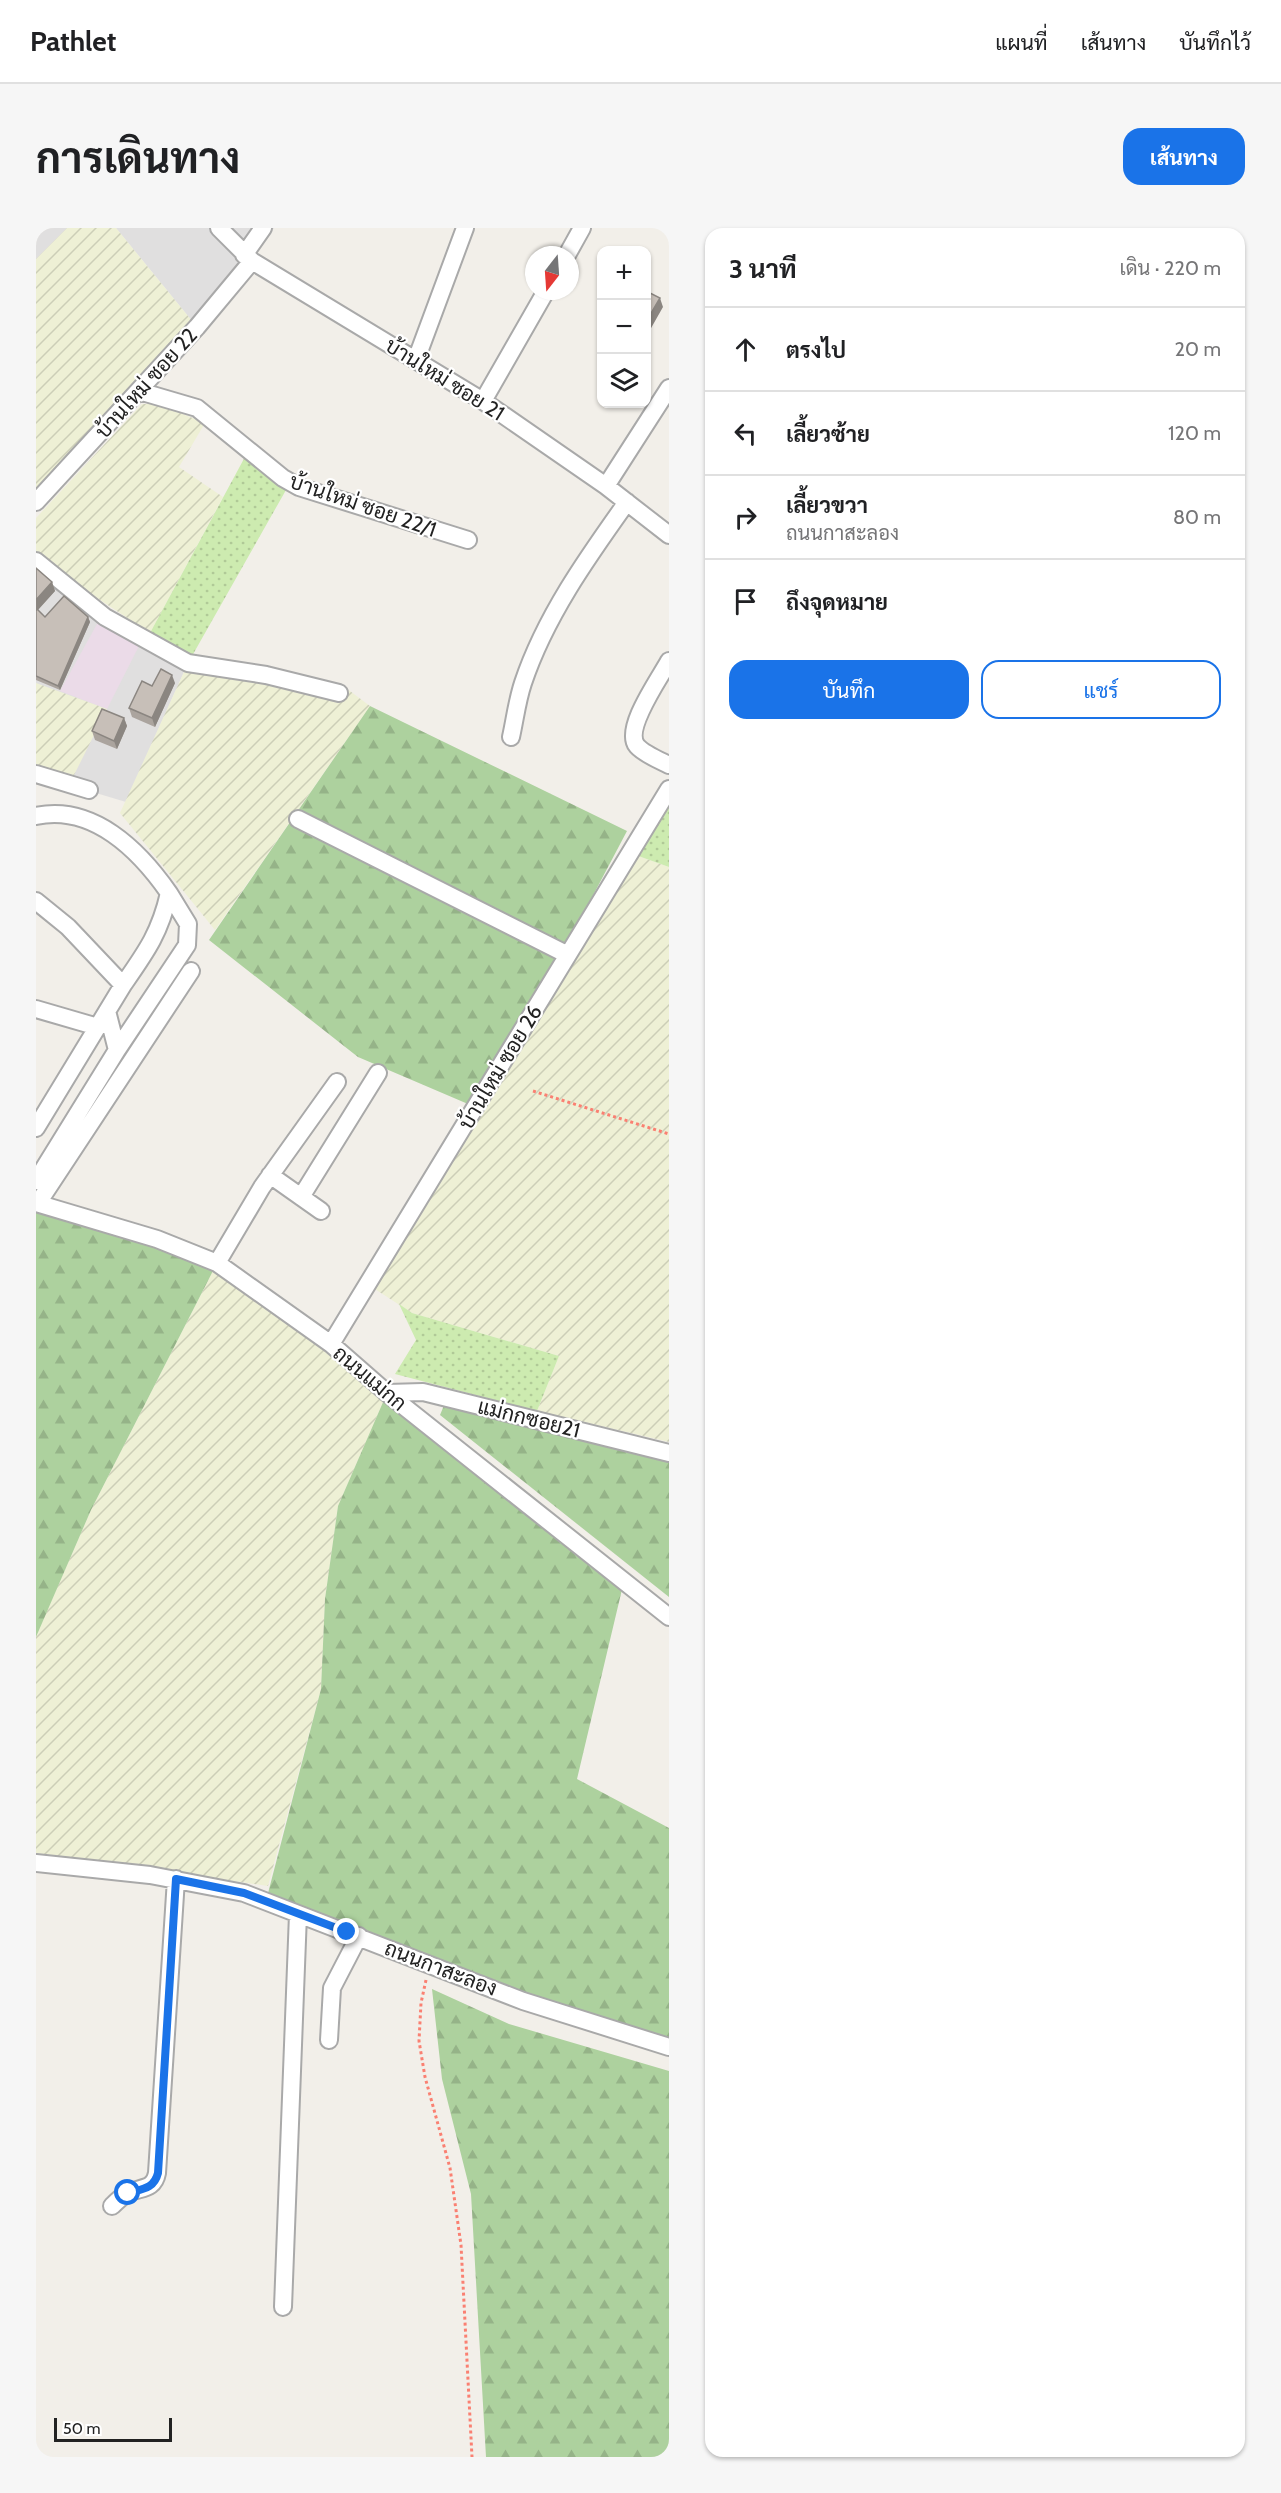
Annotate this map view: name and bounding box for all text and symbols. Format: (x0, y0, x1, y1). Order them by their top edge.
text: Pathlet (30, 24, 116, 58)
text: แผนที่ (995, 30, 1048, 55)
text: เส้นทาง (1081, 30, 1146, 55)
text: บันทึกไว้ (1179, 30, 1251, 55)
button: เส้นทาง (1123, 128, 1245, 185)
text: การเดินทาง (36, 132, 240, 184)
north arrow (525, 246, 579, 300)
map controls (597, 246, 651, 408)
button: + (597, 246, 651, 300)
text: 3 นาที (729, 253, 797, 285)
text: เดิน · 220 m (1120, 256, 1221, 280)
button: − (597, 300, 651, 354)
street label: บ้านใหม่ ซอย 22 (90, 323, 202, 443)
street label: บ้านใหม่ ซอย 21 (381, 332, 509, 426)
icon: ahead (729, 333, 762, 366)
text: ตรงไป (786, 337, 846, 364)
text: 20 m (1175, 337, 1221, 361)
button: layers (597, 354, 651, 408)
icon: left (729, 417, 762, 450)
text: เลี้ยวซ้าย (786, 421, 870, 448)
text: 120 m (1168, 421, 1221, 445)
street label: บ้านใหม่ ซอย 22/1 (286, 468, 440, 542)
text: เลี้ยวขวา (786, 492, 868, 519)
icon: right (729, 501, 762, 534)
text: 80 m (1173, 505, 1221, 529)
text: ถนนกาสะลอง (786, 521, 899, 545)
icon: arrive (729, 585, 762, 618)
text: ถึงจุดหมาย (786, 589, 888, 616)
button: บันทึก (729, 660, 969, 719)
button: แชร์ (981, 660, 1221, 719)
street label: บ้านใหม่ ซอย 26 (453, 1000, 547, 1134)
street label: ถนนแม่กก (328, 1340, 412, 1416)
street label: แม่กกซอย21 (475, 1393, 583, 1443)
route end (333, 1918, 359, 1944)
street label: ถนนกาสะลอง (381, 1935, 501, 2001)
route start (114, 2179, 140, 2205)
scale bar (54, 2415, 172, 2442)
text: 50 m (63, 2419, 100, 2438)

